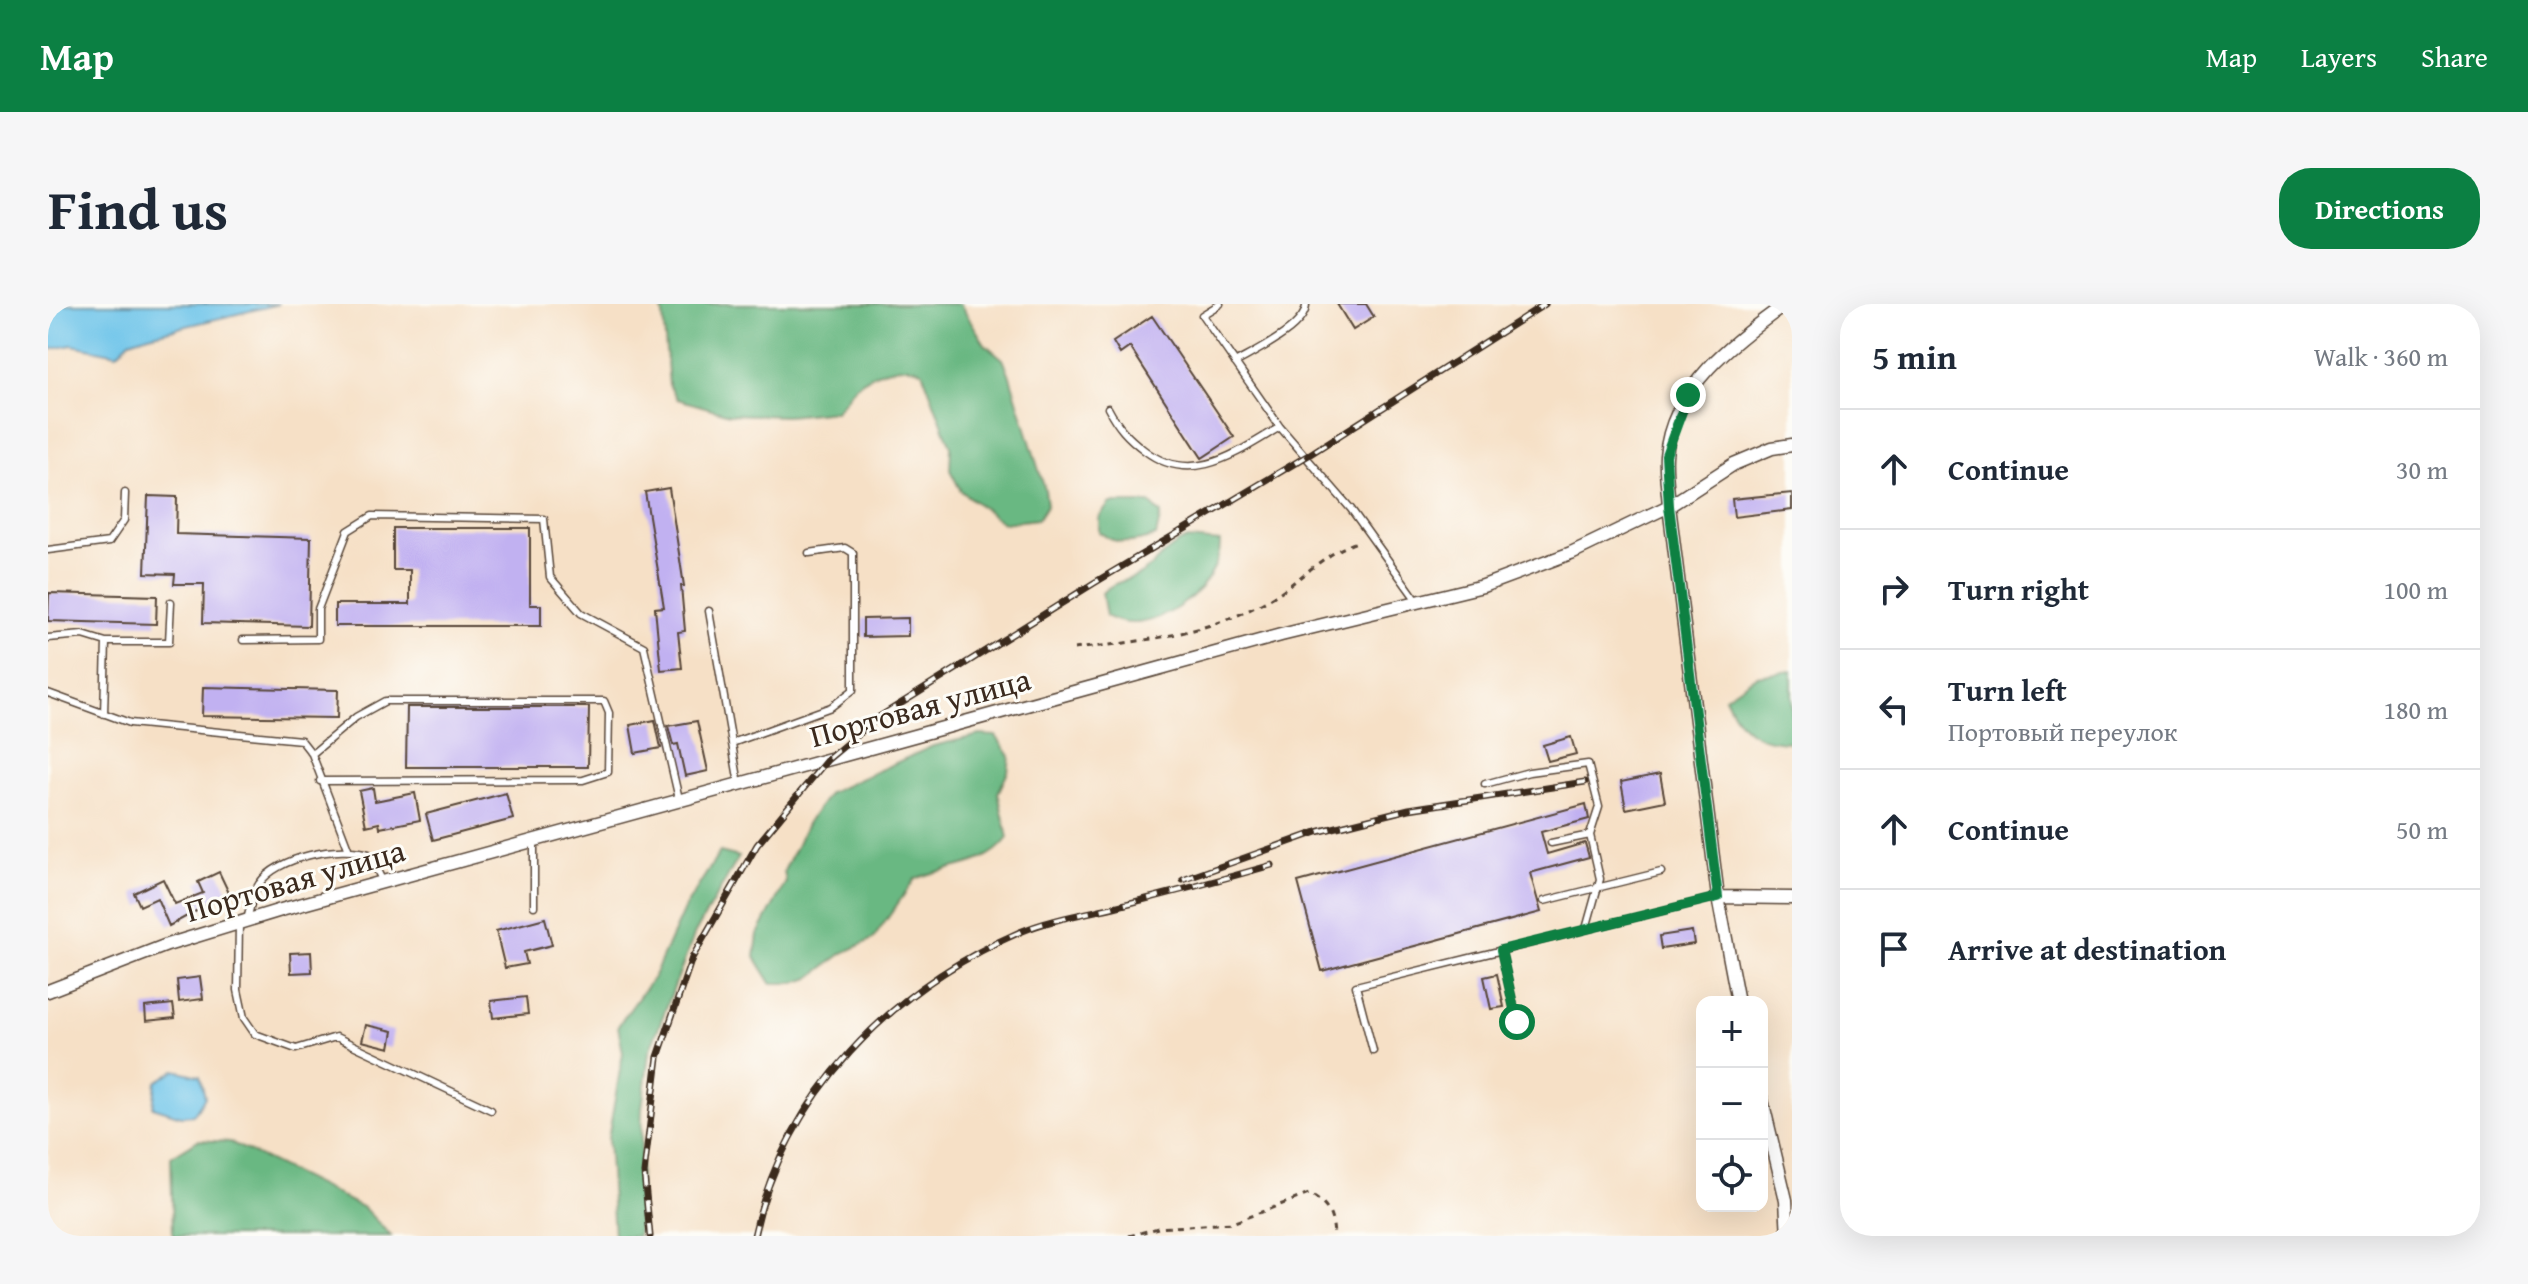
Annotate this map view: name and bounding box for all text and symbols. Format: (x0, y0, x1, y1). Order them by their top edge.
text: Map (40, 28, 114, 84)
text: Map (2206, 36, 2257, 77)
text: Layers (2301, 36, 2377, 77)
text: Share (2421, 36, 2488, 77)
text: Find us (48, 167, 228, 250)
button: Directions (2279, 168, 2480, 249)
text: 5 min (1872, 332, 1957, 381)
text: Walk · 360 m (2314, 337, 2448, 376)
route end (1670, 377, 1706, 413)
icon: ahead (1872, 447, 1916, 491)
text: Continue (1948, 447, 2069, 491)
text: 30 m (2396, 450, 2448, 489)
icon: right (1872, 567, 1916, 611)
text: Turn right (1948, 567, 2089, 611)
text: 100 m (2383, 570, 2448, 609)
street label: Портовая улица (805, 655, 1036, 759)
text: Turn left (1948, 668, 2067, 712)
icon: left (1872, 687, 1916, 731)
text: 180 m (2383, 690, 2448, 729)
text: Портовый переулок (1948, 712, 2177, 751)
icon: ahead (1872, 807, 1916, 851)
text: Continue (1948, 807, 2069, 851)
text: 50 m (2396, 810, 2448, 849)
street label: Портовая улица (180, 826, 411, 934)
icon: arrive (1872, 927, 1916, 971)
text: Arrive at destination (1948, 927, 2226, 971)
map controls (1696, 996, 1768, 1212)
button: + (1696, 996, 1768, 1068)
route start (1499, 1004, 1535, 1040)
button: − (1696, 1068, 1768, 1140)
button: locate (1696, 1140, 1768, 1212)

